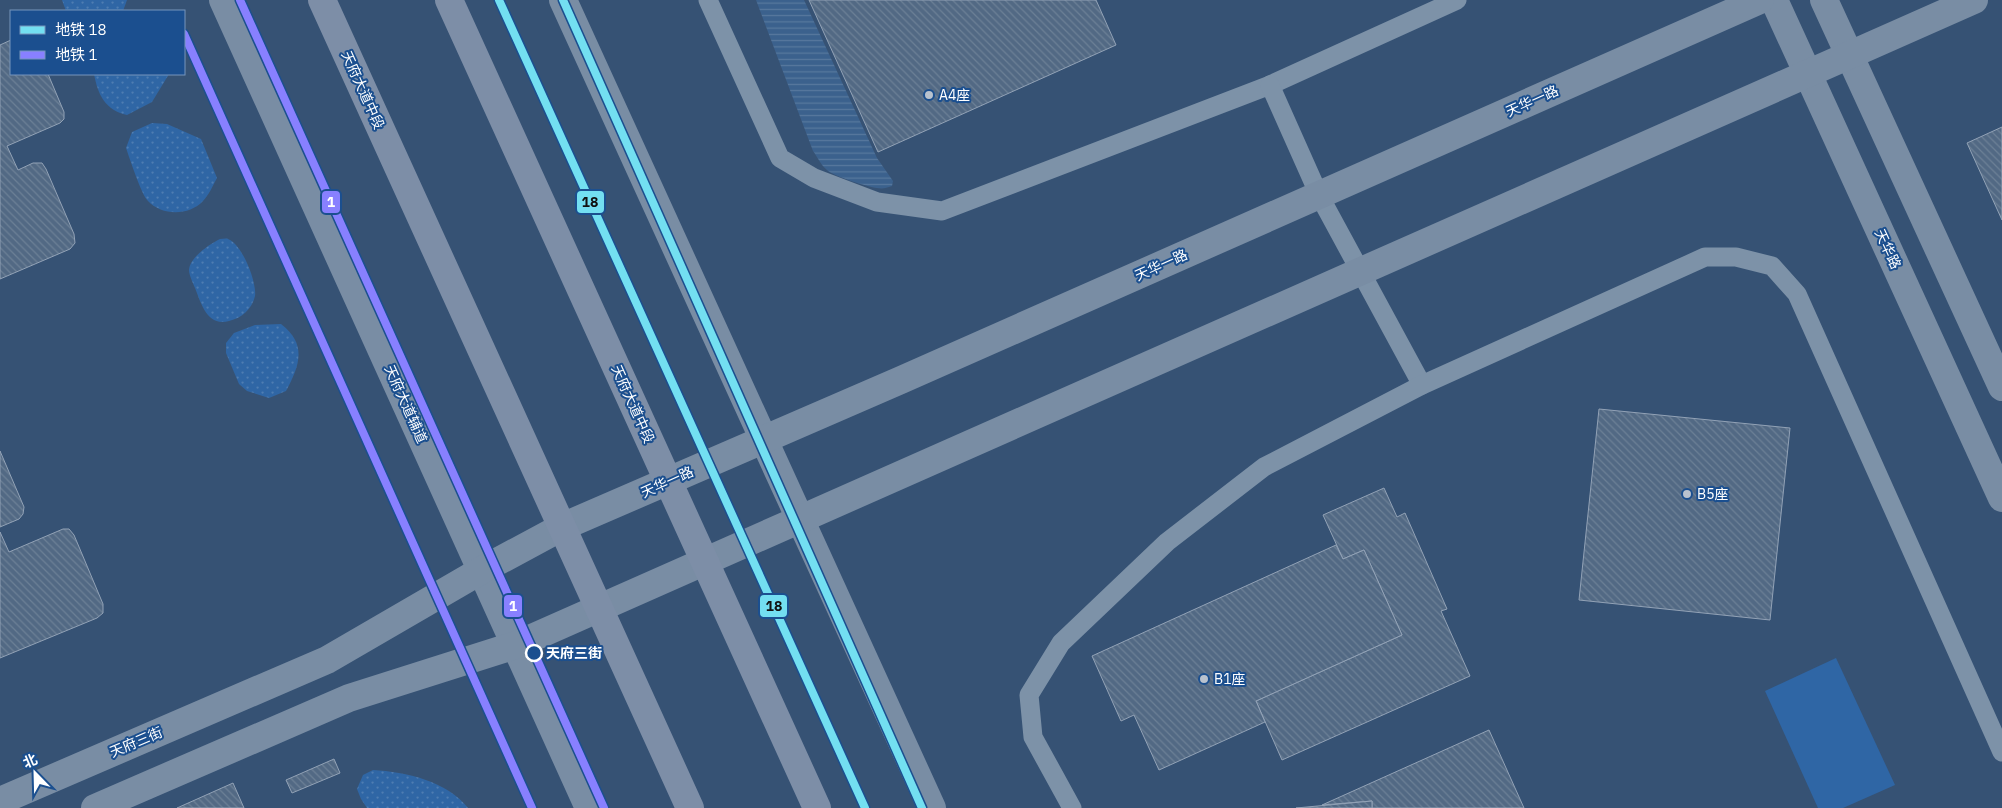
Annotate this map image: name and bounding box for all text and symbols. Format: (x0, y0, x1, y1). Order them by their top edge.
legend (10, 10, 185, 75)
text: 地铁 18 (55, 20, 107, 39)
text: 地铁 1 (55, 45, 98, 64)
street label: 天府大道中段 (338, 48, 388, 132)
street label: 天华一路 (1503, 81, 1561, 121)
place label: A4座 (939, 86, 970, 104)
marker: A4座 (923, 89, 935, 101)
line badge: 1 (321, 190, 341, 214)
line badge: 18 (576, 190, 605, 214)
text: 1 (327, 193, 336, 211)
text: 18 (582, 193, 598, 211)
street label: 天华路 (1871, 226, 1905, 272)
street label: 天华一路 (1132, 245, 1190, 285)
street label: 天府大道辅道 (381, 362, 431, 446)
street label: 天府大道中段 (608, 362, 658, 446)
street label: 天华一路 (638, 462, 696, 502)
place label: B5座 (1697, 485, 1729, 503)
marker: B5座 (1681, 488, 1693, 500)
line badge: 1 (503, 594, 523, 618)
line badge: 18 (759, 594, 788, 618)
text: 1 (509, 597, 518, 615)
text: 18 (766, 597, 782, 615)
marker: 天府三街 (525, 644, 543, 662)
place label: 天府三街 (546, 644, 602, 662)
place label: B1座 (1214, 670, 1246, 688)
marker: B1座 (1198, 673, 1210, 685)
street label: 天府三街 (107, 723, 165, 761)
north arrow (10, 748, 60, 798)
text: 北 (20, 750, 40, 772)

